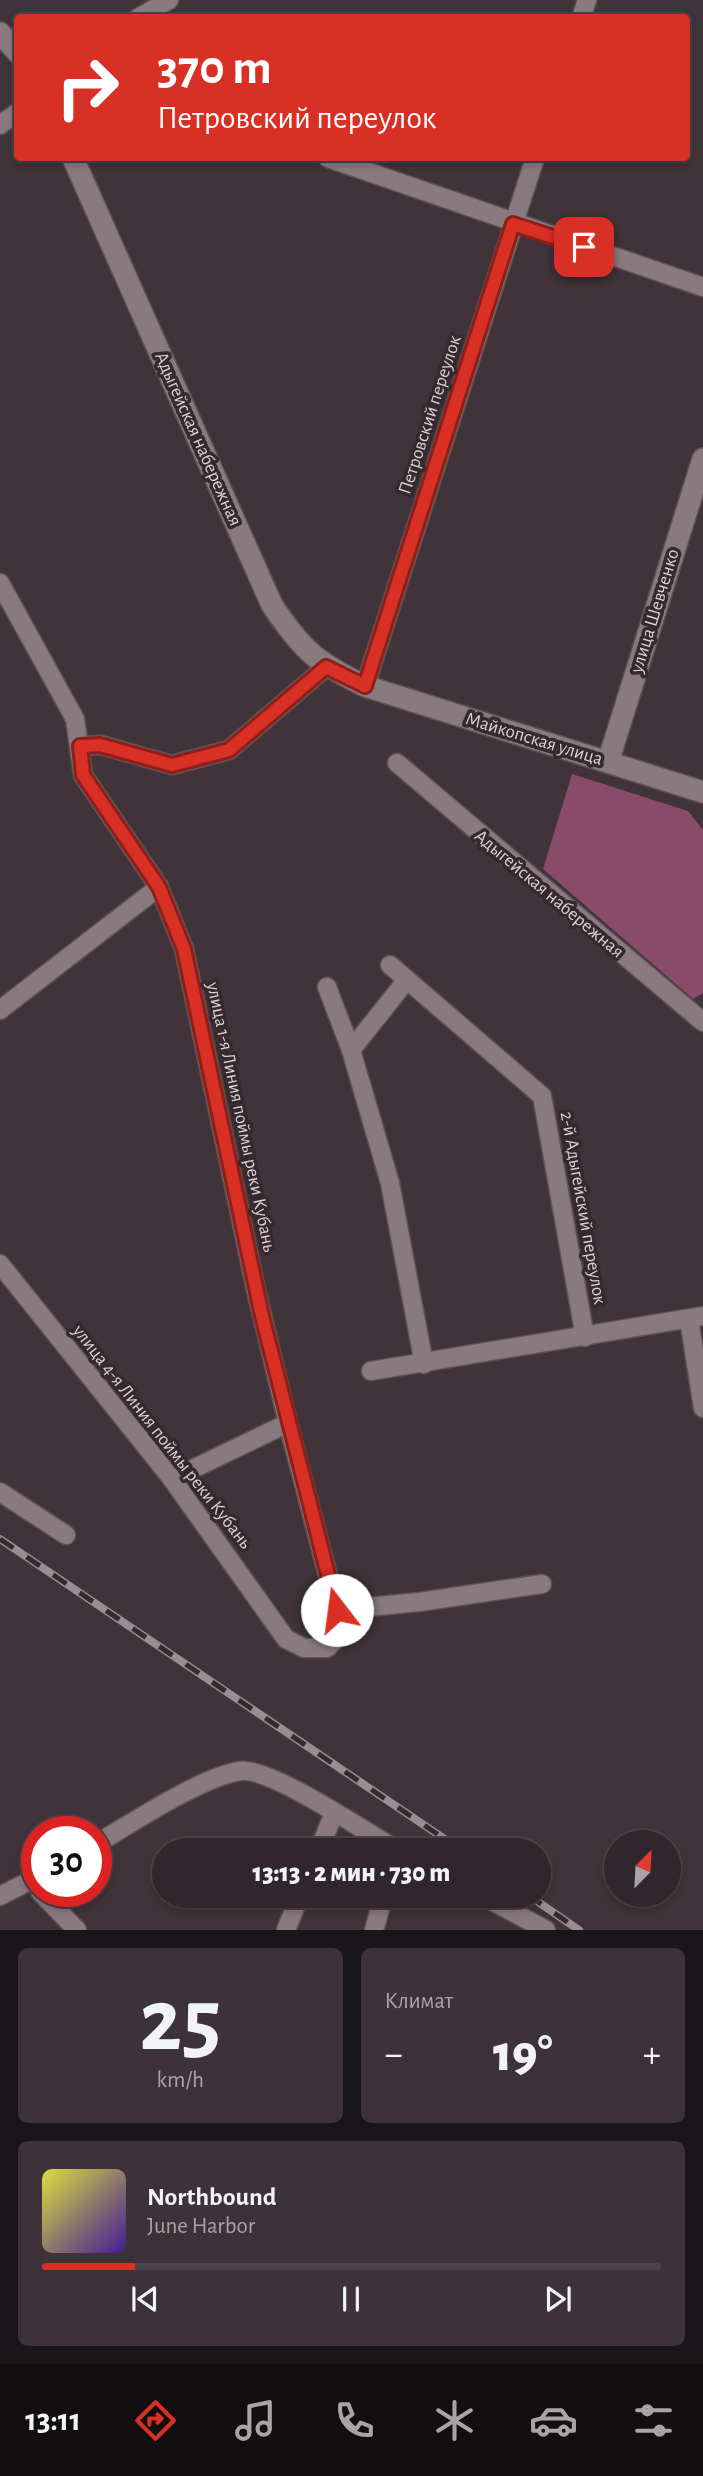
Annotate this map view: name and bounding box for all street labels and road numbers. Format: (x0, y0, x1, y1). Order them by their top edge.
street label: Петровский переулок (395, 333, 465, 497)
street label: Адыгейская набережная (151, 349, 245, 529)
street label: улица Шевченко (627, 547, 683, 676)
street label: Майкопская улица (463, 709, 605, 769)
street label: Адыгейская набережная (471, 826, 627, 962)
street label: улица 1-я Линия поймы реки Кубань (203, 979, 279, 1254)
street label: 2-й Адыгейский переулок (557, 1110, 609, 1306)
street label: улица 4-я Линия поймы реки Кубань (68, 1321, 255, 1552)

